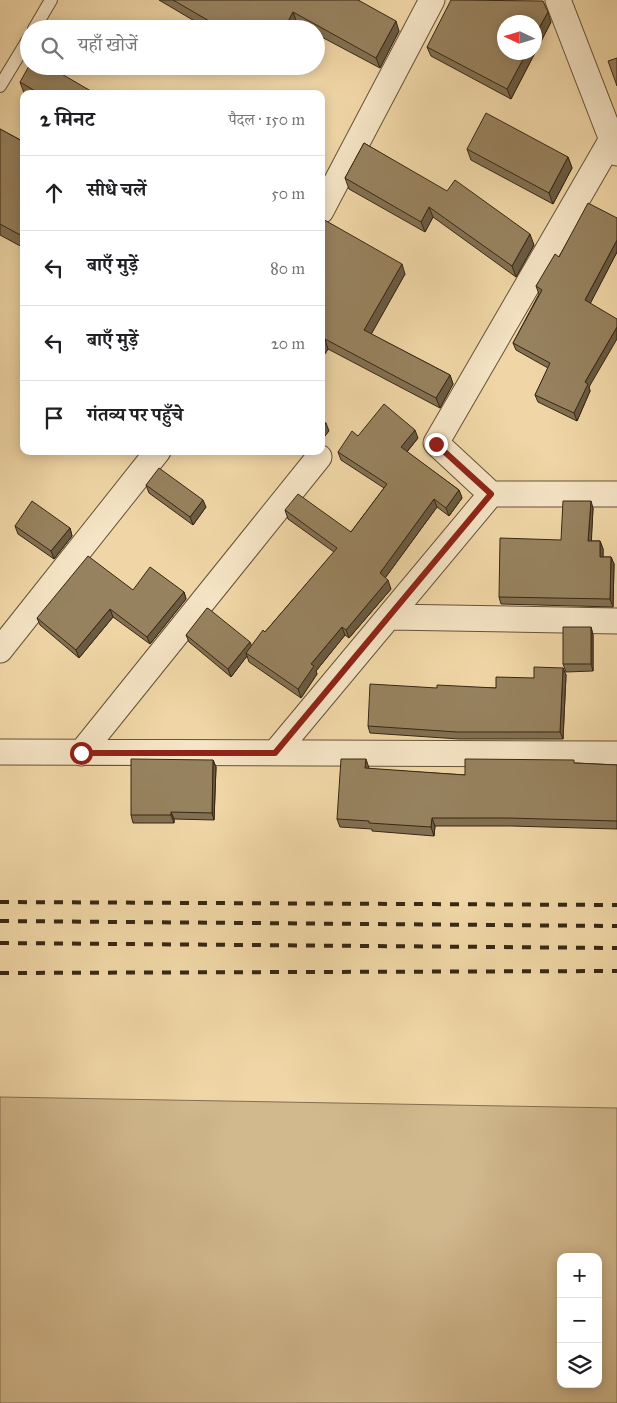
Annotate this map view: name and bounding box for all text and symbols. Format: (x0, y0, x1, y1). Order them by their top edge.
north arrow (497, 15, 542, 60)
search box (20, 20, 325, 75)
text: यहाँ खोजें (78, 33, 138, 56)
icon: search (38, 34, 66, 62)
text: 2 मिनट (40, 106, 95, 132)
text: पैदल · 150 m (229, 110, 305, 129)
text: सीधे चलें (87, 178, 146, 201)
icon: ahead (40, 179, 68, 207)
text: 50 m (271, 184, 305, 203)
text: बाएँ मुड़ें (87, 253, 138, 276)
icon: left (40, 254, 68, 282)
text: 80 m (270, 259, 305, 278)
text: बाएँ मुड़ें (87, 328, 138, 351)
icon: left (40, 329, 68, 357)
text: 20 m (271, 334, 305, 353)
text: गंतव्य पर पहुँचे (87, 403, 183, 426)
icon: arrive (40, 404, 68, 432)
route end (425, 433, 448, 456)
route start (70, 742, 93, 765)
map controls (557, 1253, 602, 1388)
button: + (557, 1253, 602, 1298)
button: − (557, 1298, 602, 1343)
button: layers (557, 1343, 602, 1388)

